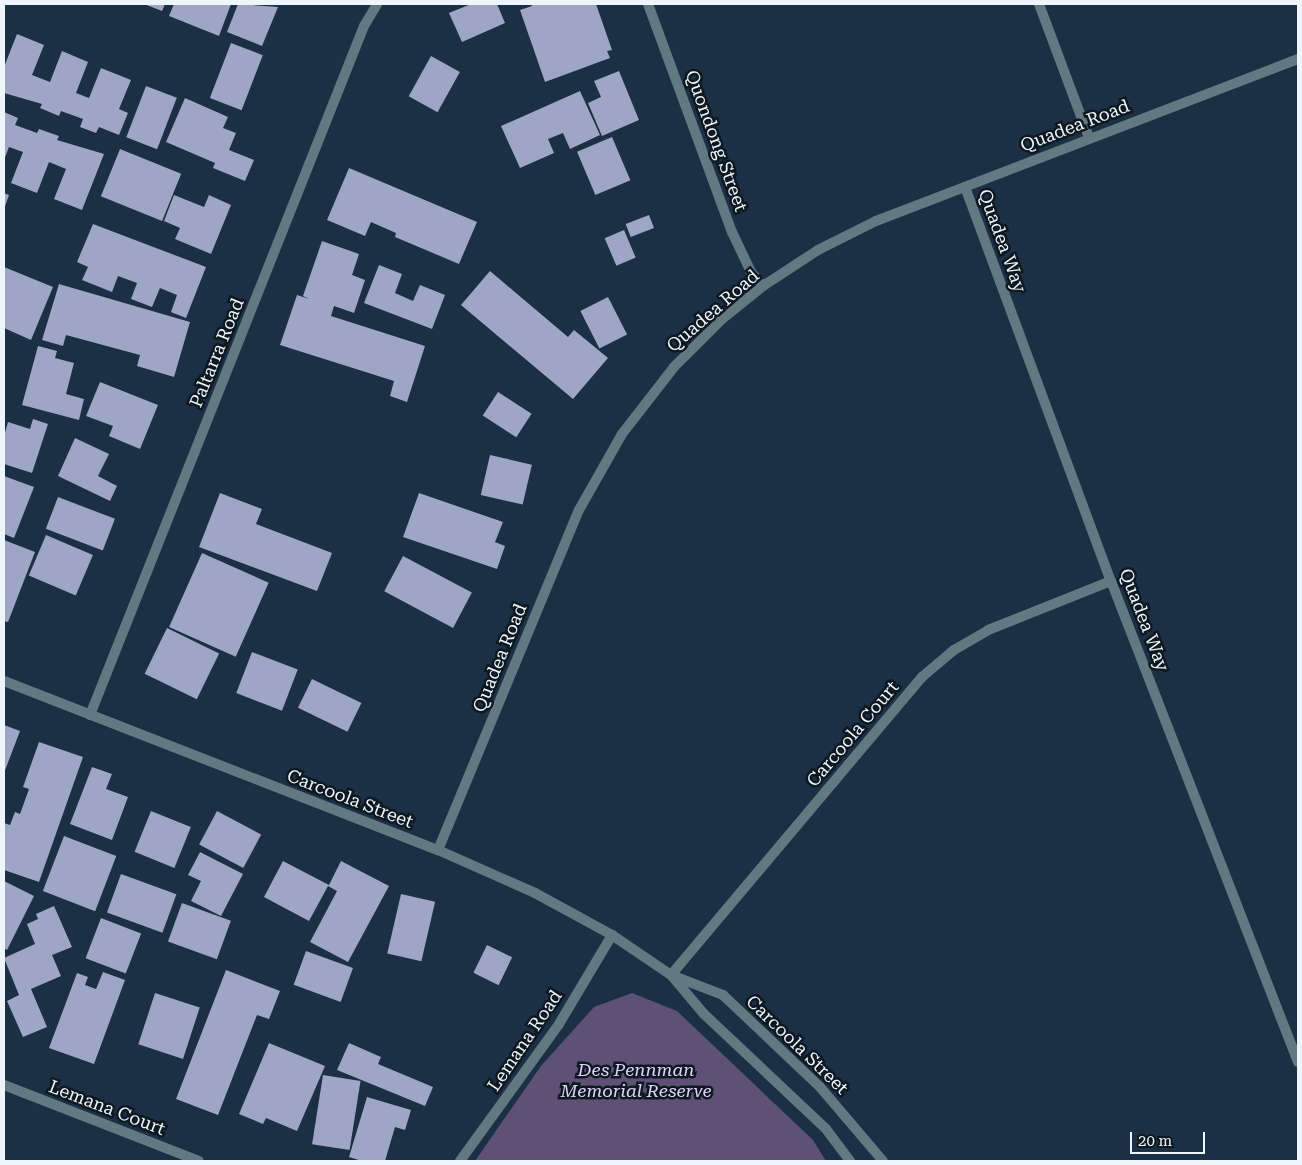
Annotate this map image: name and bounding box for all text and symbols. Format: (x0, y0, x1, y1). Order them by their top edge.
street label: Quondong Street (680, 67, 752, 215)
street label: Quadea Road (1017, 95, 1133, 157)
street label: Quadea Way (973, 186, 1031, 296)
street label: Quadea Road (663, 265, 763, 357)
street label: Paltarra Road (185, 295, 249, 411)
street label: Quadea Way (1115, 566, 1173, 674)
street label: Quadea Road (468, 601, 532, 715)
street label: Carcoola Court (802, 677, 904, 791)
street label: Carcoola Street (284, 765, 416, 833)
street label: Lemana Road (483, 986, 567, 1096)
street label: Carcoola Street (741, 991, 853, 1099)
park label: Des Pennman Memorial Reserve (560, 1060, 712, 1102)
street label: Lemana Court (46, 1076, 168, 1140)
scale bar (1132, 1122, 1207, 1154)
text: 20 m (1138, 1132, 1172, 1150)

